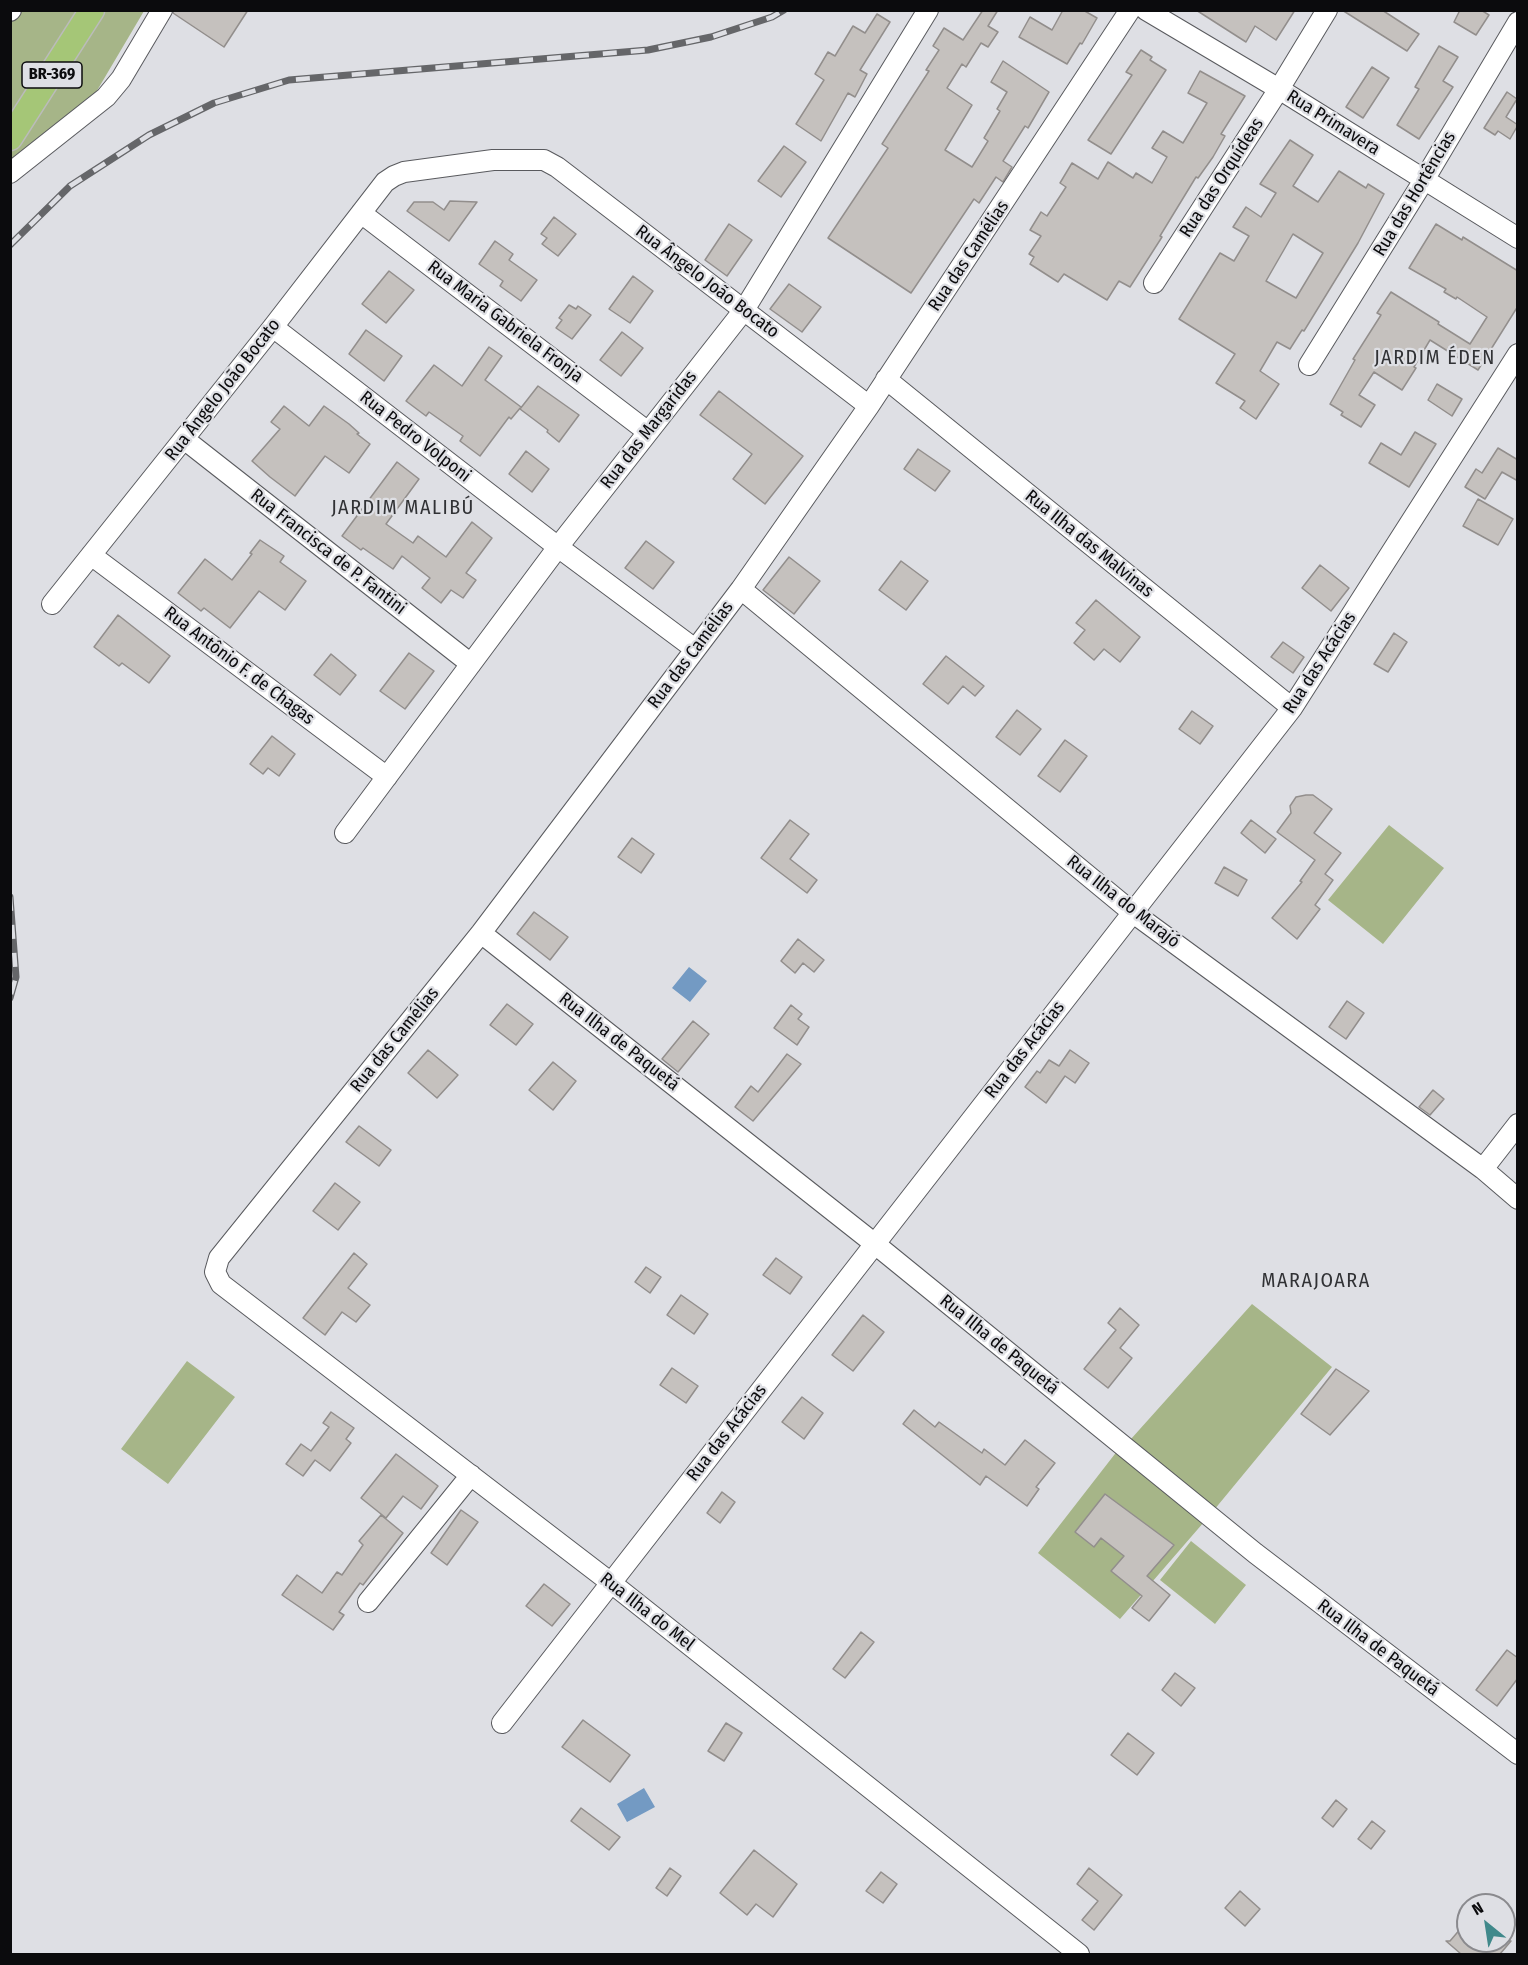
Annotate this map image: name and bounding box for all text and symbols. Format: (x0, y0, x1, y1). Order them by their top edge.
road number: BR-369 (22, 62, 82, 88)
street label: Rua Primavera (1282, 86, 1384, 160)
street label: Rua das Orquídeas (1175, 114, 1269, 242)
street label: Rua das Hortências (1369, 128, 1461, 260)
street label: Rua das Camélias (924, 197, 1014, 315)
street label: Rua Ângelo João Bocato (631, 221, 783, 343)
street label: Rua Maria Gabriela Fronja (423, 256, 587, 388)
street label: Rua Ângelo João Bocato (161, 315, 285, 465)
district label: JARDIM ÉDEN (1374, 346, 1496, 370)
street label: Rua das Margaridas (596, 367, 702, 493)
street label: Rua Pedro Volponi (355, 387, 475, 487)
street label: Rua Francisca de P. Fantini (246, 484, 410, 620)
street label: Rua Ilha das Malvinas (1020, 486, 1158, 602)
district label: JARDIM MALIBÚ (331, 496, 475, 520)
street label: Rua das Camélias (644, 597, 738, 713)
street label: Rua Antônio F. de Chagas (159, 602, 319, 730)
street label: Rua das Acácias (1279, 608, 1361, 718)
street label: Rua Ilha do Marajó (1062, 851, 1184, 953)
street label: Rua das Camélias (346, 983, 444, 1097)
street label: Rua Ilha de Paquetá (554, 988, 684, 1096)
street label: Rua das Acácias (980, 997, 1070, 1103)
district label: MARAJOARA (1261, 1269, 1371, 1293)
street label: Rua Ilha de Paquetá (935, 1290, 1063, 1400)
street label: Rua das Acácias (682, 1380, 772, 1486)
street label: Rua Ilha do Mel (595, 1568, 699, 1656)
street label: Rua Ilha de Paquetá (1313, 1595, 1443, 1701)
north arrow (1456, 1893, 1516, 1953)
text: N (1469, 1898, 1487, 1919)

